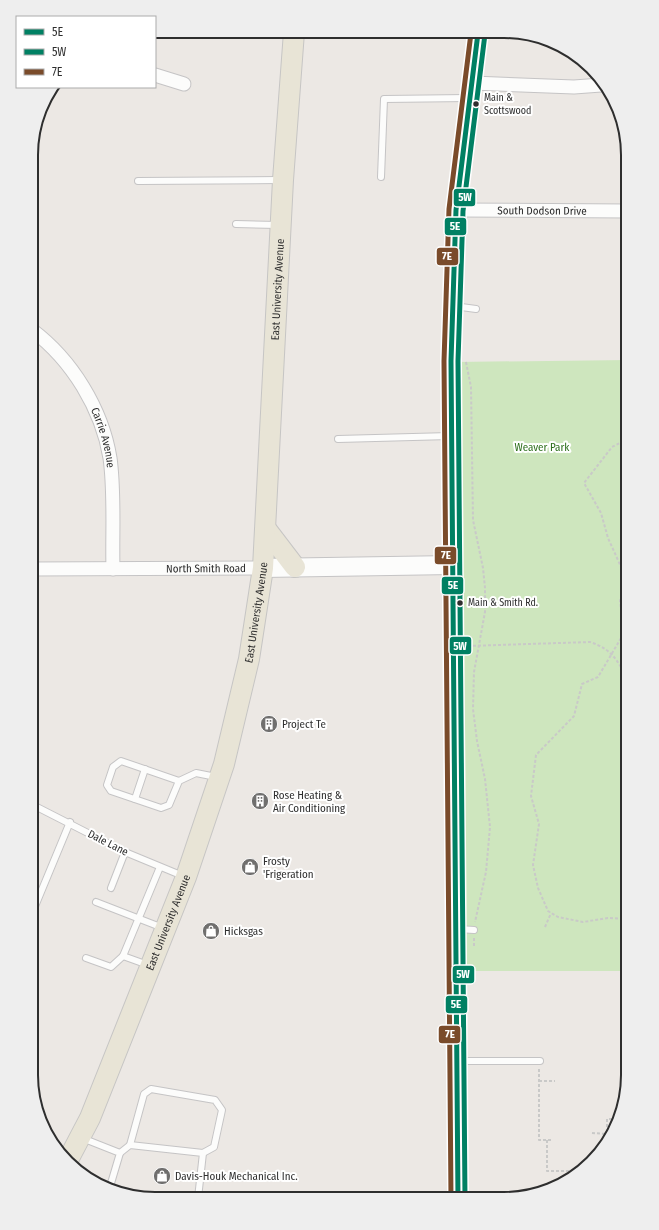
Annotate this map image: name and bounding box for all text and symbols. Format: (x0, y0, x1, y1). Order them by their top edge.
legend (16, 16, 156, 88)
text: 5E (52, 25, 64, 39)
text: 5W (52, 45, 66, 59)
text: 7E (52, 65, 63, 79)
place label: Main & Scottswood (484, 92, 531, 117)
marker: Main & Scottswood (471, 99, 481, 109)
line badge: 5W (453, 188, 476, 207)
text: 5W (458, 191, 472, 204)
street label: South Dodson Drive (497, 204, 587, 217)
line badge: 5E (444, 217, 467, 236)
text: 5E (450, 220, 460, 233)
street label: East University Avenue (268, 238, 286, 341)
line badge: 7E (436, 247, 459, 266)
text: 7E (442, 250, 452, 263)
street label: Carrie Avenue (88, 405, 118, 468)
park label: Weaver Park (515, 441, 570, 454)
line badge: 7E (434, 546, 457, 565)
text: 7E (441, 549, 451, 562)
street label: North Smith Road (166, 562, 246, 575)
street label: East University Avenue (242, 562, 270, 664)
line badge: 5E (441, 576, 464, 595)
text: 5E (448, 579, 458, 592)
place label: Main & Smith Rd. (468, 597, 538, 609)
marker: Main & Smith Rd. (455, 598, 465, 608)
line badge: 5W (449, 636, 472, 655)
text: 5W (453, 640, 467, 653)
building icon: Project Te (259, 714, 279, 734)
place label: Project Te (282, 718, 326, 731)
place label: Rose Heating & Air Conditioning (273, 789, 346, 815)
building icon: Rose Heating & Air Conditioning (250, 791, 270, 811)
street label: Dale Lane (86, 827, 130, 859)
place label: Frosty 'Frigeration (263, 855, 314, 881)
shop icon: Frosty 'Frigeration (240, 857, 260, 877)
street label: East University Avenue (143, 873, 193, 972)
shop icon: Hicksgas (201, 921, 221, 941)
place label: Hicksgas (224, 925, 263, 938)
line badge: 5W (452, 965, 475, 984)
text: 5W (456, 968, 470, 981)
line badge: 5E (445, 995, 468, 1014)
text: 5E (451, 998, 461, 1011)
line badge: 7E (438, 1025, 461, 1044)
text: 7E (445, 1028, 455, 1041)
shop icon: Davis-Houk Mechanical Inc. (152, 1166, 172, 1186)
place label: Davis-Houk Mechanical Inc. (175, 1170, 298, 1183)

